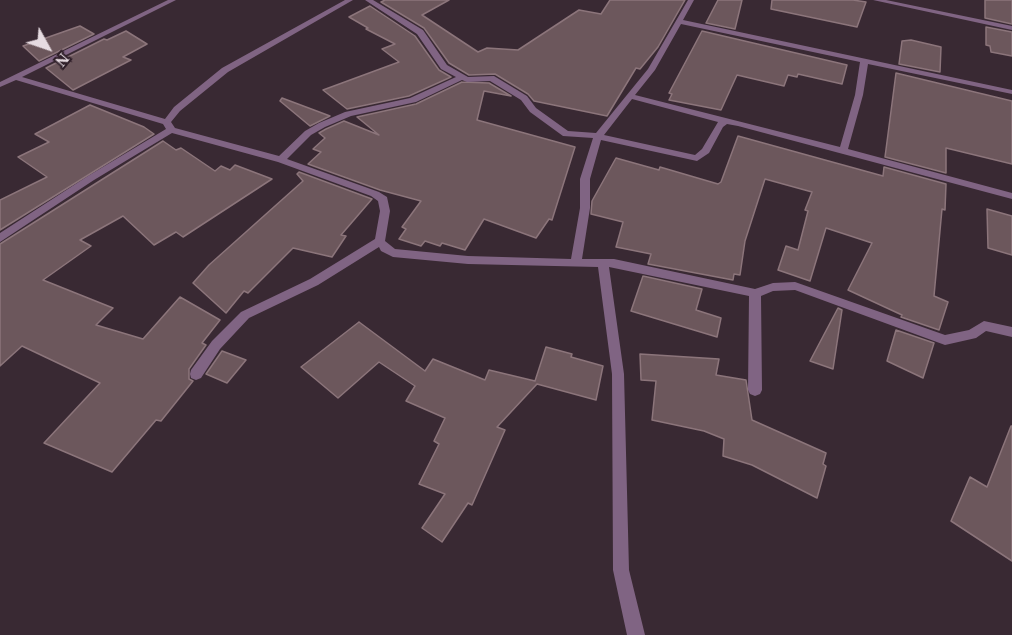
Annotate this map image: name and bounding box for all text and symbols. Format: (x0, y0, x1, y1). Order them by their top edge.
north arrow (18, 18, 78, 78)
text: N (52, 50, 72, 70)

